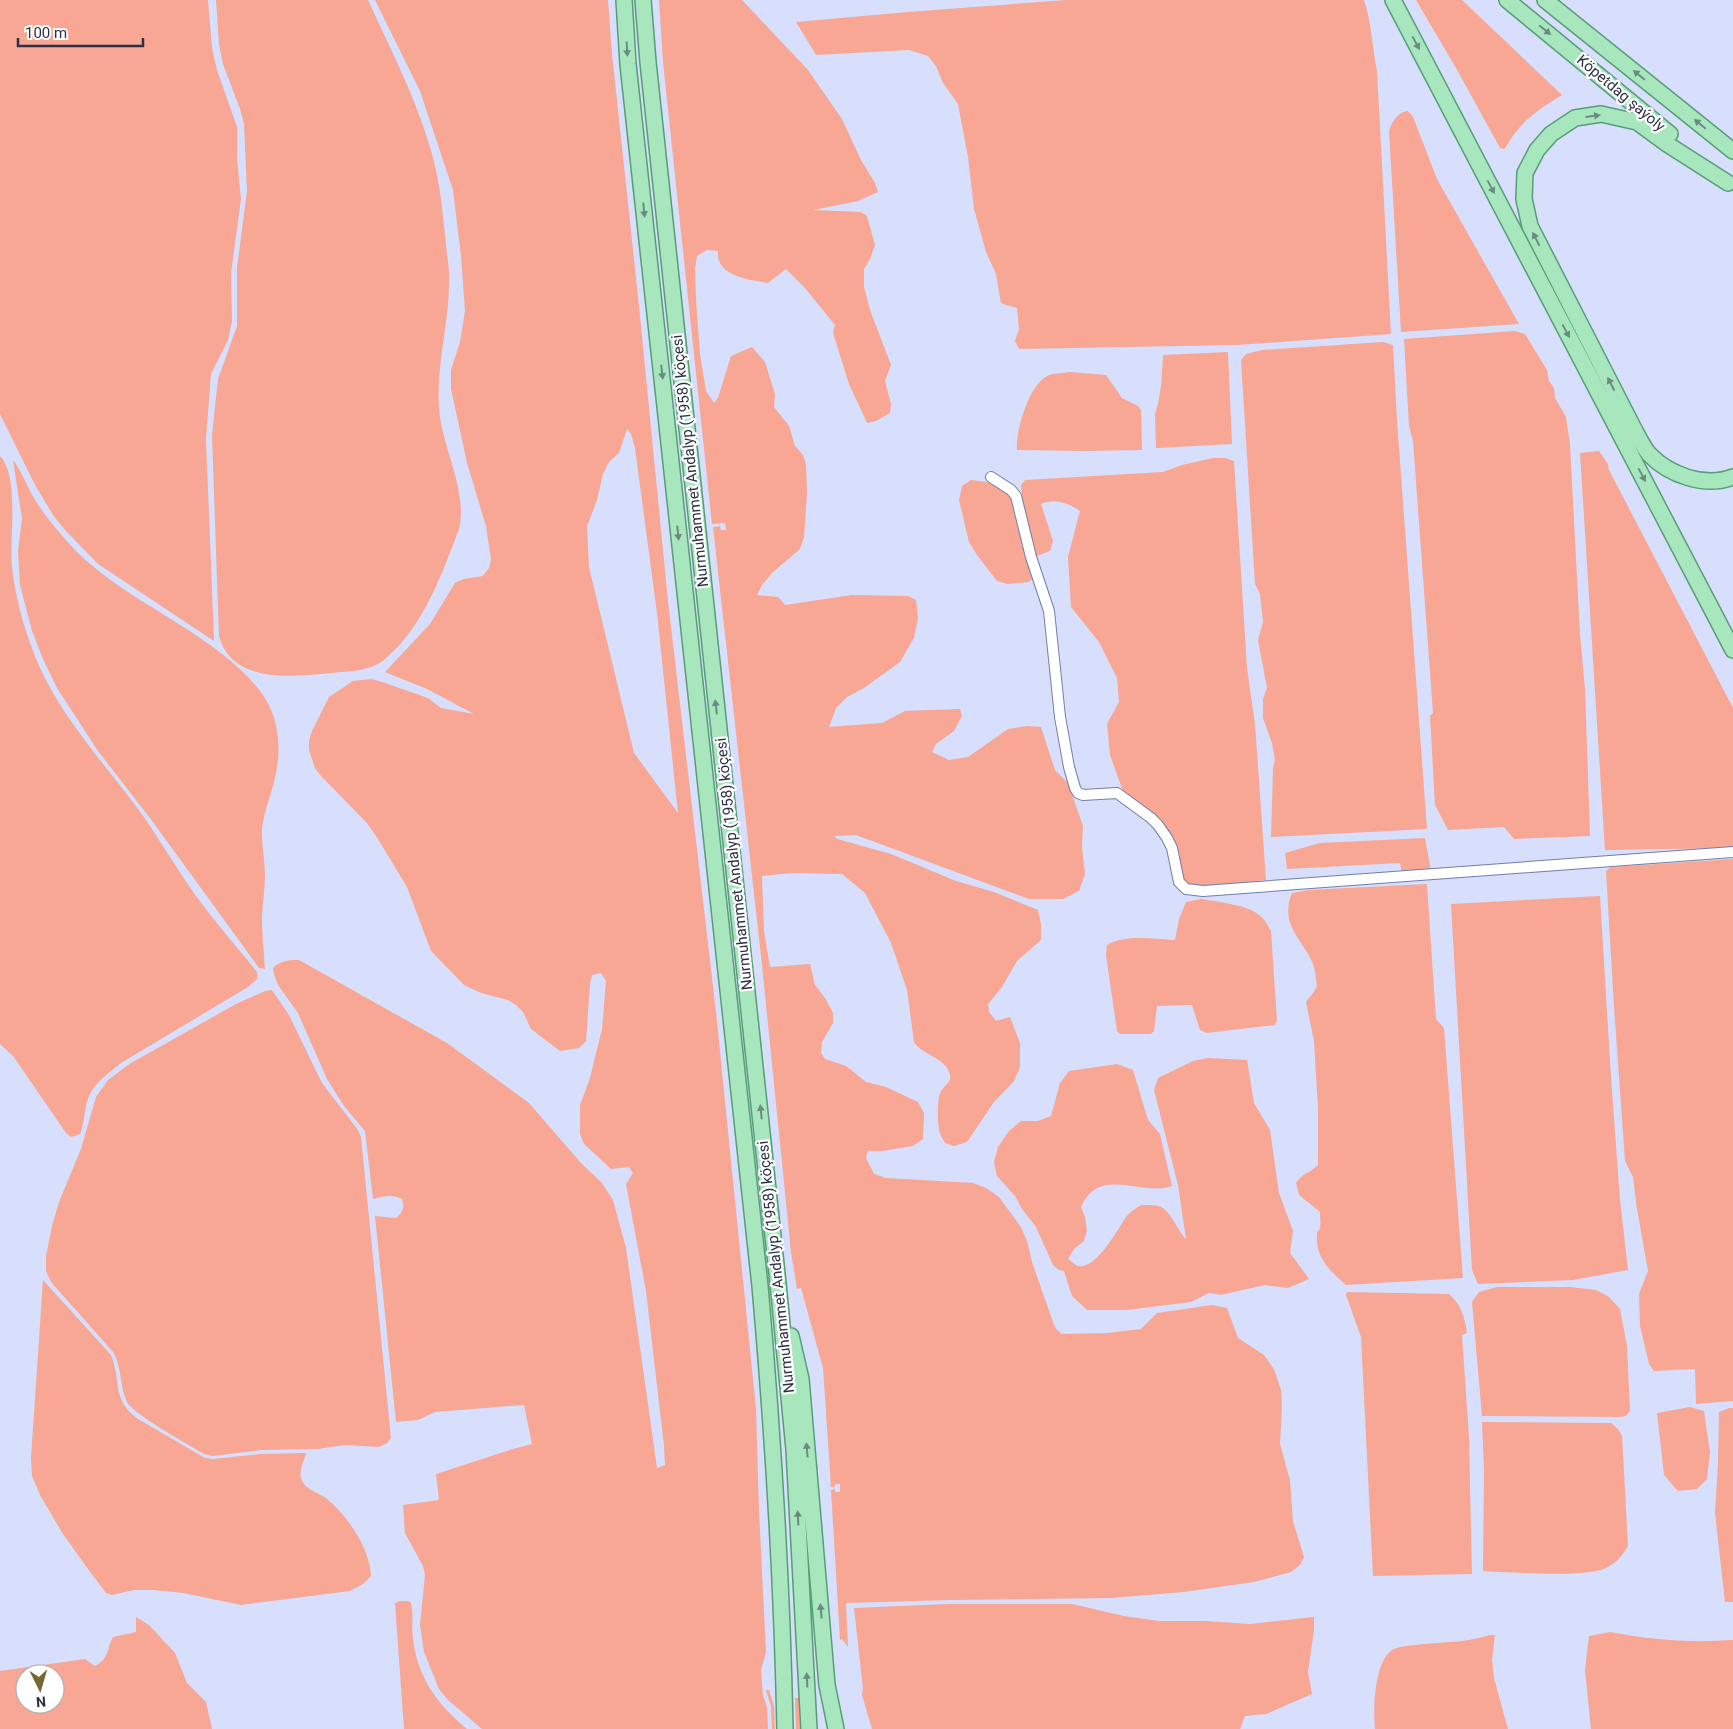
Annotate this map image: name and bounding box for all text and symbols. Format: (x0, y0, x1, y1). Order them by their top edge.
scale bar (18, 15, 142, 47)
text: 100 m (25, 24, 67, 42)
one-way arrow (1539, 24, 1551, 36)
one-way arrow (1412, 36, 1420, 50)
one-way arrow (624, 41, 632, 57)
street label: Köpetdag şaýoly (1573, 51, 1669, 135)
one-way arrow (1633, 69, 1646, 80)
one-way arrow (1586, 112, 1602, 120)
one-way arrow (1694, 119, 1707, 130)
one-way arrow (1487, 180, 1495, 194)
one-way arrow (641, 203, 649, 219)
one-way arrow (1532, 232, 1540, 246)
one-way arrow (1562, 324, 1570, 338)
street label: Nurmuhammet Andalyp (1958) köçesi (668, 334, 712, 588)
one-way arrow (658, 364, 666, 380)
one-way arrow (1607, 376, 1615, 391)
one-way arrow (1638, 468, 1646, 482)
one-way arrow (674, 526, 682, 542)
one-way arrow (712, 699, 720, 715)
street label: Nurmuhammet Andalyp (1958) köçesi (712, 737, 756, 991)
one-way arrow (757, 1104, 765, 1120)
street label: Nurmuhammet Andalyp (1958) köçesi (754, 1140, 798, 1394)
one-way arrow (802, 1441, 810, 1457)
one-way arrow (794, 1510, 802, 1526)
one-way arrow (817, 1603, 825, 1619)
north arrow (15, 1664, 65, 1714)
one-way arrow (803, 1672, 811, 1688)
text: N (36, 1694, 47, 1710)

